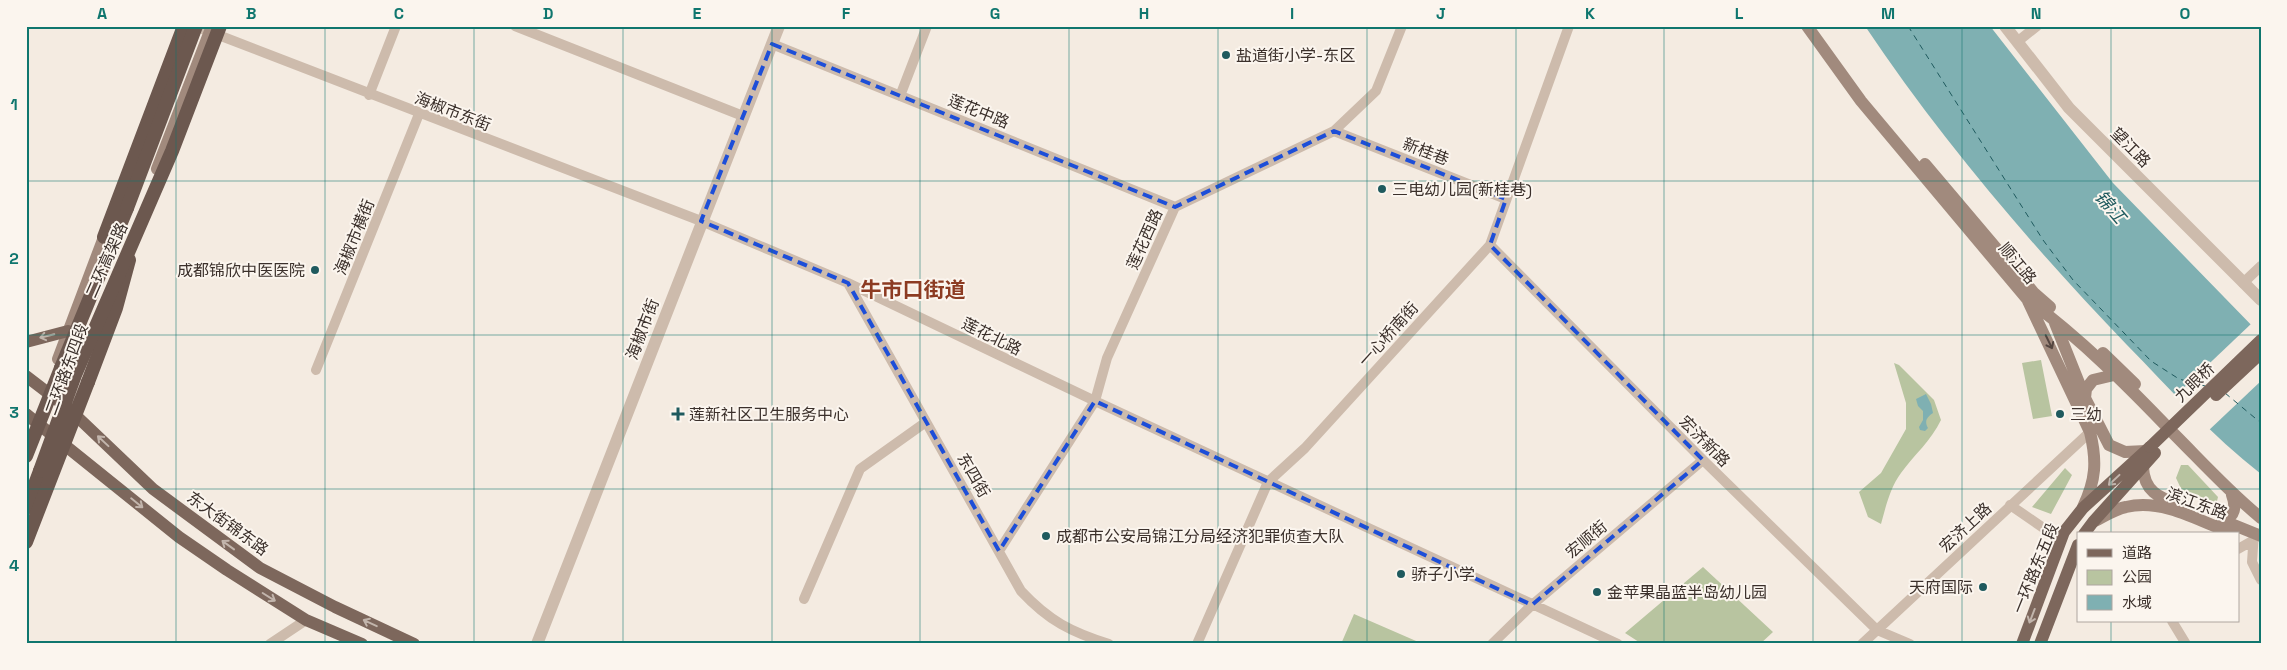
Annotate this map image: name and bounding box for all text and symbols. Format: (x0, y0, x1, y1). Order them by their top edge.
text: A (97, 3, 107, 24)
text: B (246, 3, 256, 24)
text: C (394, 3, 404, 24)
text: D (543, 3, 553, 24)
text: E (693, 3, 702, 24)
text: F (842, 3, 851, 24)
text: G (990, 3, 1000, 24)
text: H (1139, 3, 1149, 24)
text: I (1290, 3, 1294, 24)
text: J (1436, 3, 1446, 24)
text: K (1585, 3, 1595, 24)
text: L (1735, 3, 1744, 24)
text: M (1881, 3, 1895, 24)
text: N (2031, 3, 2041, 24)
text: O (2180, 3, 2191, 24)
place label: 盐道街小学-东区 (1236, 45, 1355, 66)
marker: 盐道街小学-东区 (1220, 49, 1232, 61)
street label: 海椒市东街 (412, 87, 494, 136)
street label: 莲花中路 (945, 90, 1012, 133)
text: 1 (10, 94, 18, 115)
street label: 望江路 (2106, 123, 2155, 172)
street label: 新桂巷 (1400, 133, 1452, 170)
place label: 三电幼儿园(新桂巷) (1392, 179, 1532, 200)
marker: 三电幼儿园(新桂巷) (1376, 183, 1388, 195)
water label: 锦江 (2090, 186, 2132, 229)
street label: 海椒市横街 (330, 196, 379, 278)
street label: 莲花西路 (1122, 206, 1167, 273)
street label: 二环高架路 (81, 219, 132, 301)
street label: 顺江路 (1994, 238, 2041, 288)
text: 2 (9, 248, 19, 269)
place label: 成都锦欣中医医院 (177, 260, 305, 281)
marker: 成都锦欣中医医院 (309, 264, 321, 276)
district label: 牛市口街道 (861, 276, 966, 303)
street label: 海椒市街 (621, 296, 664, 363)
street label: 一心桥南街 (1354, 298, 1423, 371)
street label: 莲花北路 (958, 313, 1025, 360)
street label: 二环路东四段 (40, 320, 93, 418)
one-way arrow (40, 332, 56, 342)
one-way arrow (2044, 335, 2054, 350)
street label: 九眼桥 (2170, 358, 2219, 407)
text: 3 (9, 402, 19, 423)
place label: 莲新社区卫生服务中心 (689, 404, 849, 425)
place label: 三幼 (2070, 404, 2102, 425)
marker: 莲新社区卫生服务中心 (671, 407, 685, 421)
marker: 三幼 (2054, 408, 2066, 420)
street label: 宏济新路 (1675, 411, 1735, 471)
one-way arrow (97, 435, 109, 447)
street label: 东四街 (952, 449, 995, 501)
one-way arrow (2108, 474, 2121, 486)
street label: 滨江东路 (2163, 483, 2230, 524)
street label: 东大街锦东路 (183, 487, 273, 560)
one-way arrow (131, 497, 144, 508)
street label: 宏济上路 (1935, 498, 1996, 557)
street label: 宏顺街 (1561, 516, 1611, 563)
street label: 一环路东五段 (2008, 520, 2063, 617)
place label: 成都市公安局锦江分局经济犯罪侦查大队 (1056, 526, 1344, 547)
marker: 成都市公安局锦江分局经济犯罪侦查大队 (1040, 530, 1052, 542)
legend (2077, 532, 2240, 622)
one-way arrow (221, 540, 235, 550)
text: 道路 (2122, 543, 2152, 562)
text: 4 (9, 555, 19, 576)
place label: 骄子小学 (1411, 564, 1475, 585)
text: 公园 (2122, 567, 2152, 586)
marker: 骄子小学 (1395, 568, 1407, 580)
place label: 天府国际 (1909, 577, 1973, 598)
marker: 天府国际 (1977, 581, 1989, 593)
place label: 金苹果晶蓝半岛幼儿园 (1607, 582, 1767, 603)
marker: 金苹果晶蓝半岛幼儿园 (1591, 586, 1603, 598)
one-way arrow (262, 592, 276, 602)
text: 水域 (2122, 593, 2152, 612)
one-way arrow (2027, 608, 2036, 623)
one-way arrow (363, 618, 378, 628)

